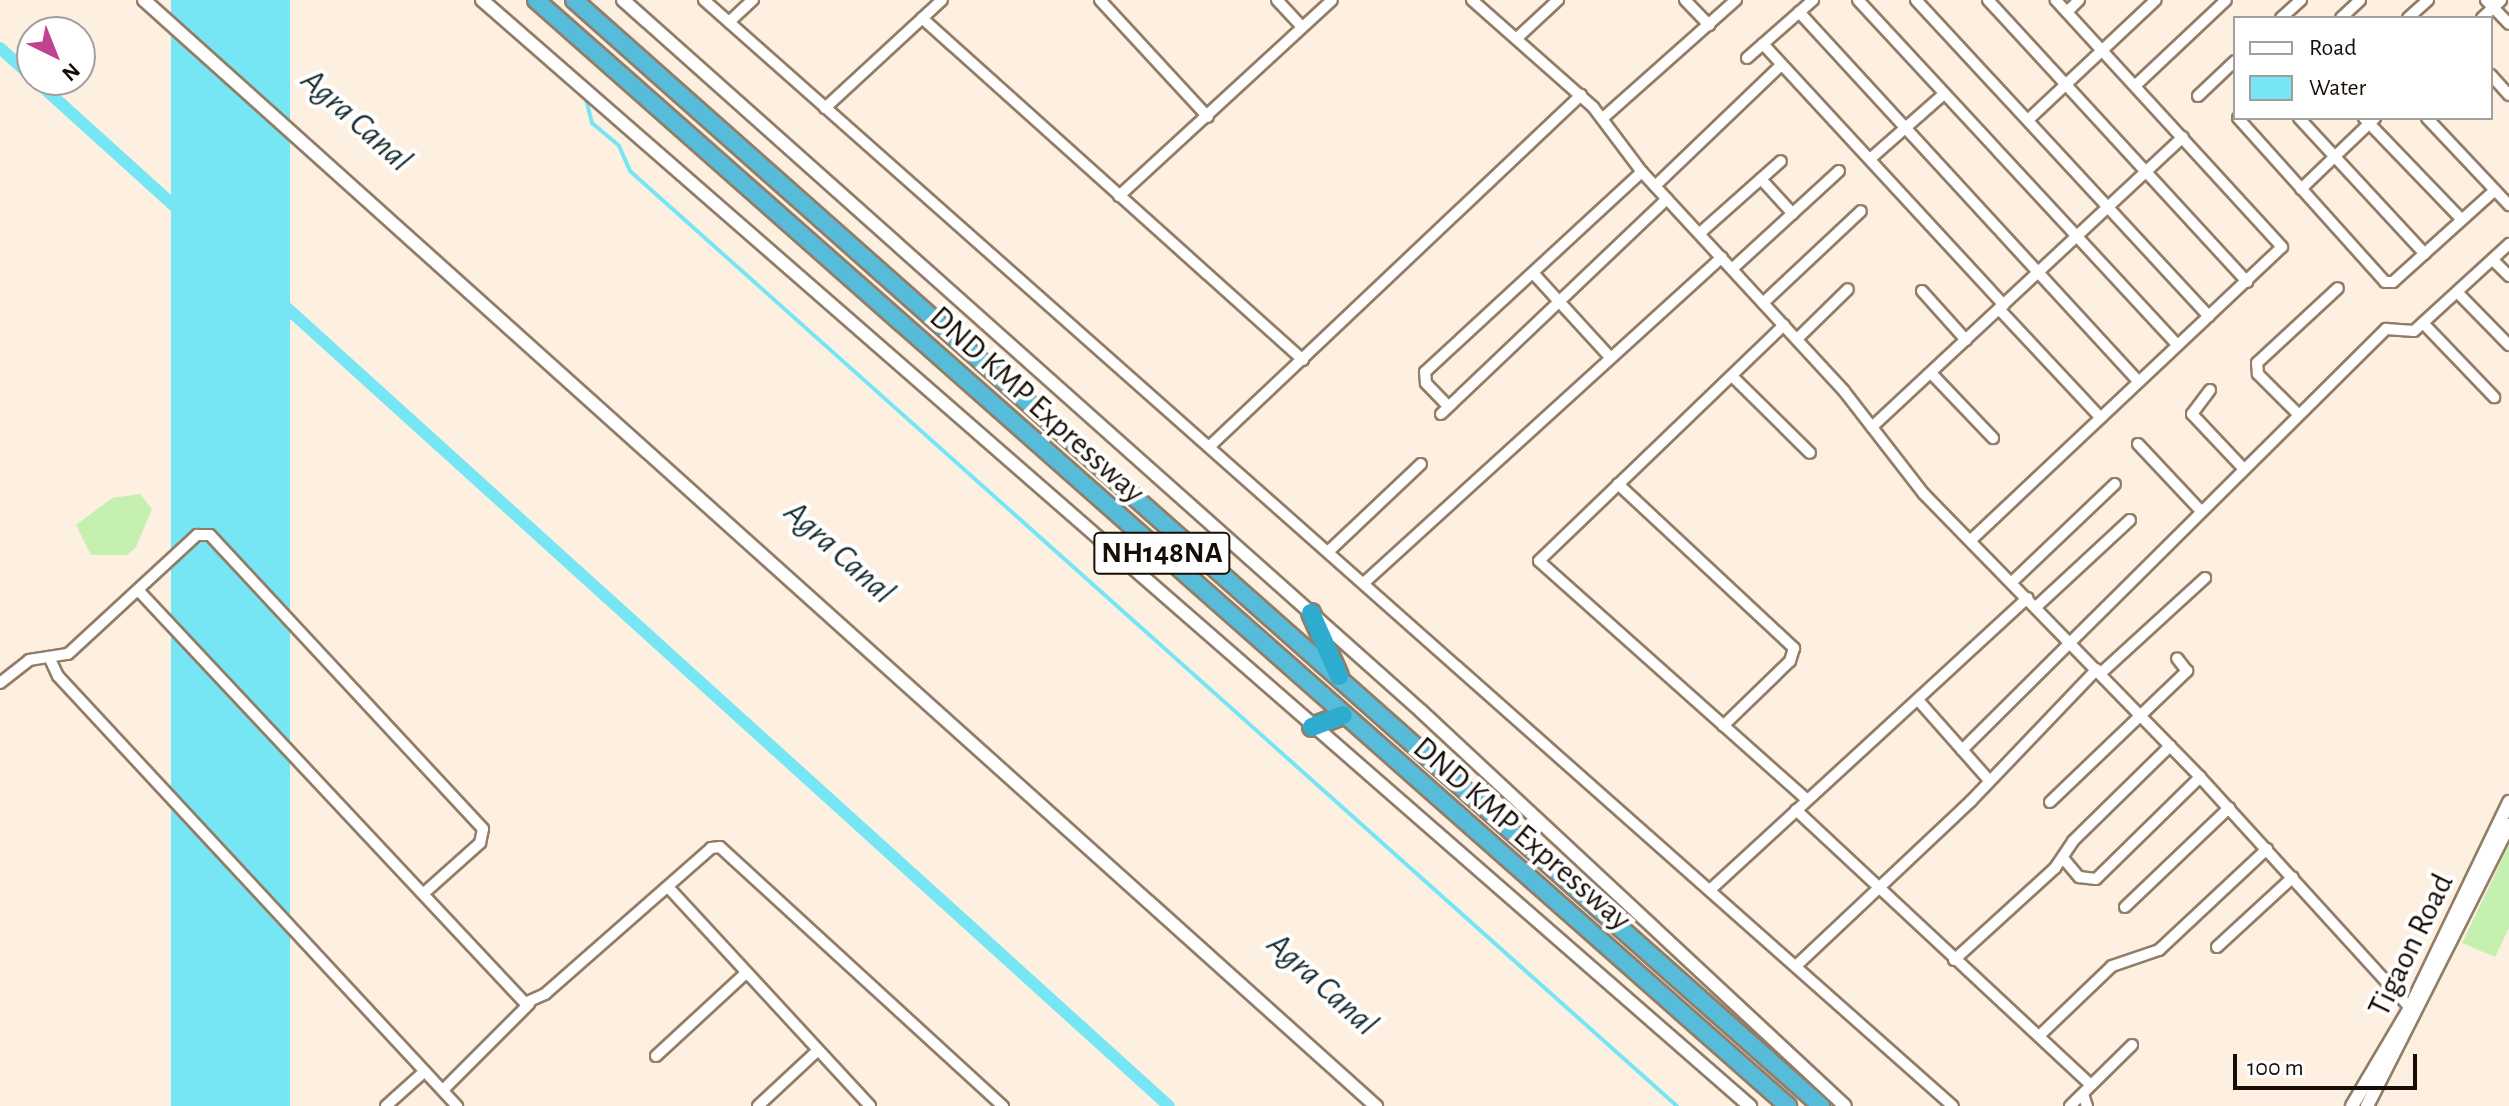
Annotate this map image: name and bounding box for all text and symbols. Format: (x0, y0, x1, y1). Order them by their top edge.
north arrow (16, 16, 96, 96)
legend (2233, 16, 2493, 120)
text: Road (2309, 36, 2357, 60)
text: N (58, 59, 84, 85)
water label: Agra Canal (292, 61, 420, 181)
text: Water (2309, 76, 2366, 100)
street label: DND KMP Expressway (921, 298, 1153, 512)
water label: Agra Canal (775, 493, 903, 613)
road number: NH148NA (1092, 527, 1232, 579)
street label: DND KMP Expressway (1405, 729, 1639, 939)
street label: Tigaon Road (2360, 867, 2462, 1023)
water label: Agra Canal (1258, 925, 1386, 1045)
scale bar (2237, 1038, 2421, 1088)
text: 100 m (2247, 1056, 2304, 1080)

